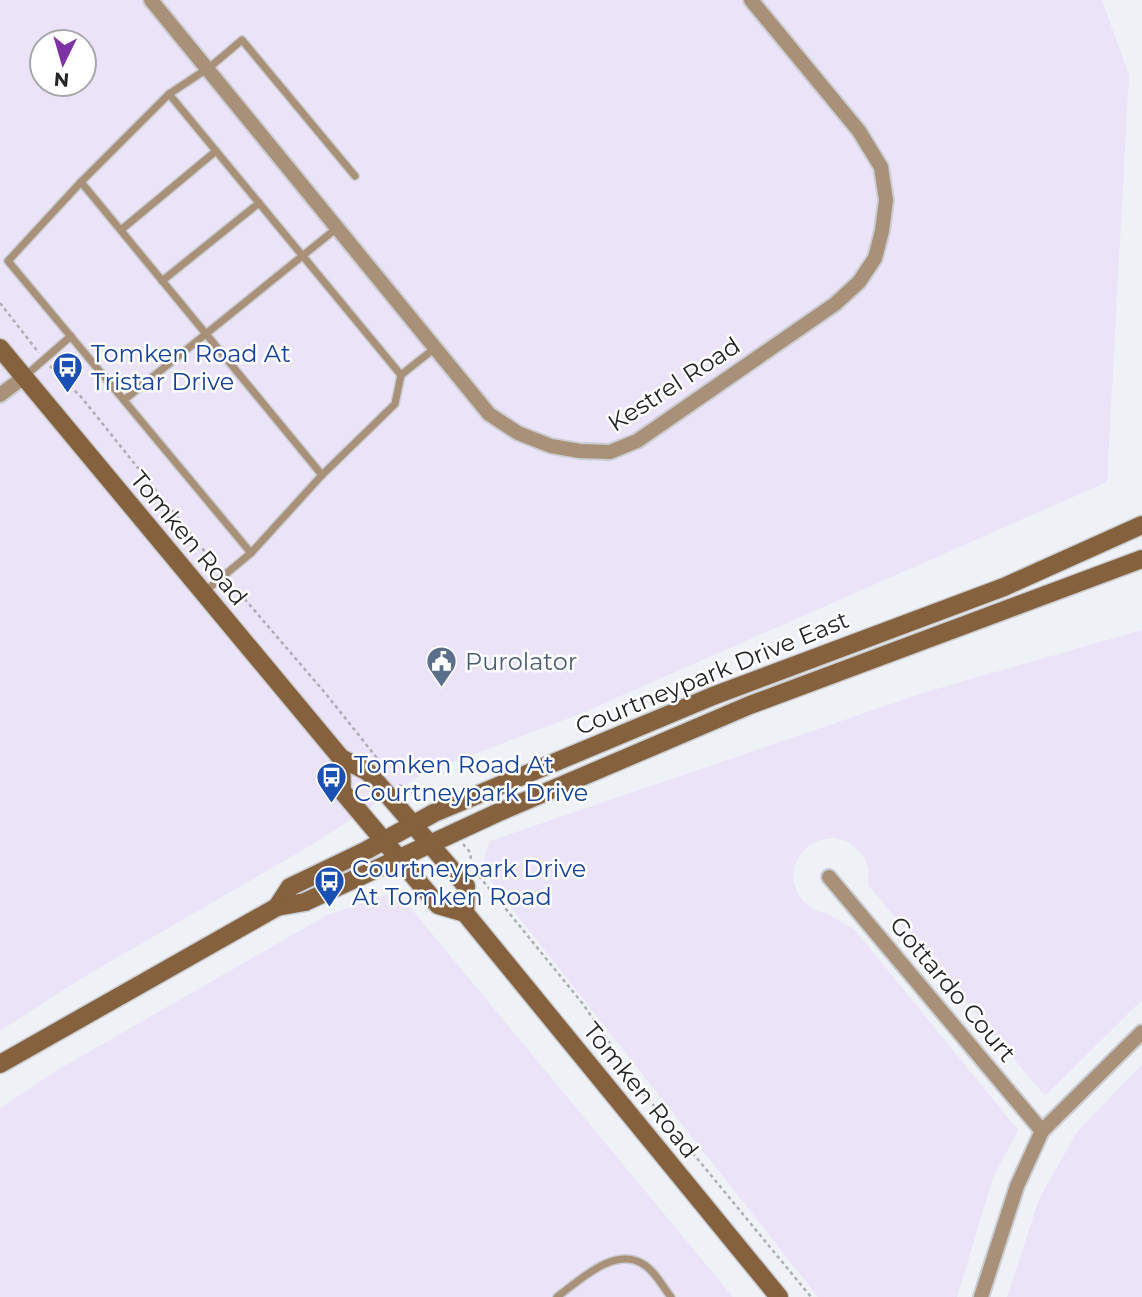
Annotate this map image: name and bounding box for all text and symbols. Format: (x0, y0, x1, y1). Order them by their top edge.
north arrow (28, 28, 98, 98)
text: N (53, 67, 70, 92)
street label: Kestrel Road (602, 331, 746, 437)
place label: Tomken Road At Tristar Drive (91, 339, 291, 396)
bus stop icon: Tomken Road At Tristar Drive (51, 350, 85, 394)
street label: Tomken Road (124, 465, 254, 611)
street label: Courtneypark Drive East (571, 605, 853, 741)
public building icon: Purolator (425, 644, 459, 688)
place label: Purolator (465, 647, 577, 676)
place label: Tomken Road At Courtneypark Drive (354, 750, 588, 807)
bus stop icon: Tomken Road At Courtneypark Drive (314, 761, 348, 805)
place label: Courtneypark Drive At Tomken Road (352, 854, 586, 911)
bus stop icon: Courtneypark Drive At Tomken Road (312, 865, 346, 909)
street label: Gottardo Court (884, 910, 1022, 1068)
street label: Tomken Road (577, 1016, 705, 1164)

